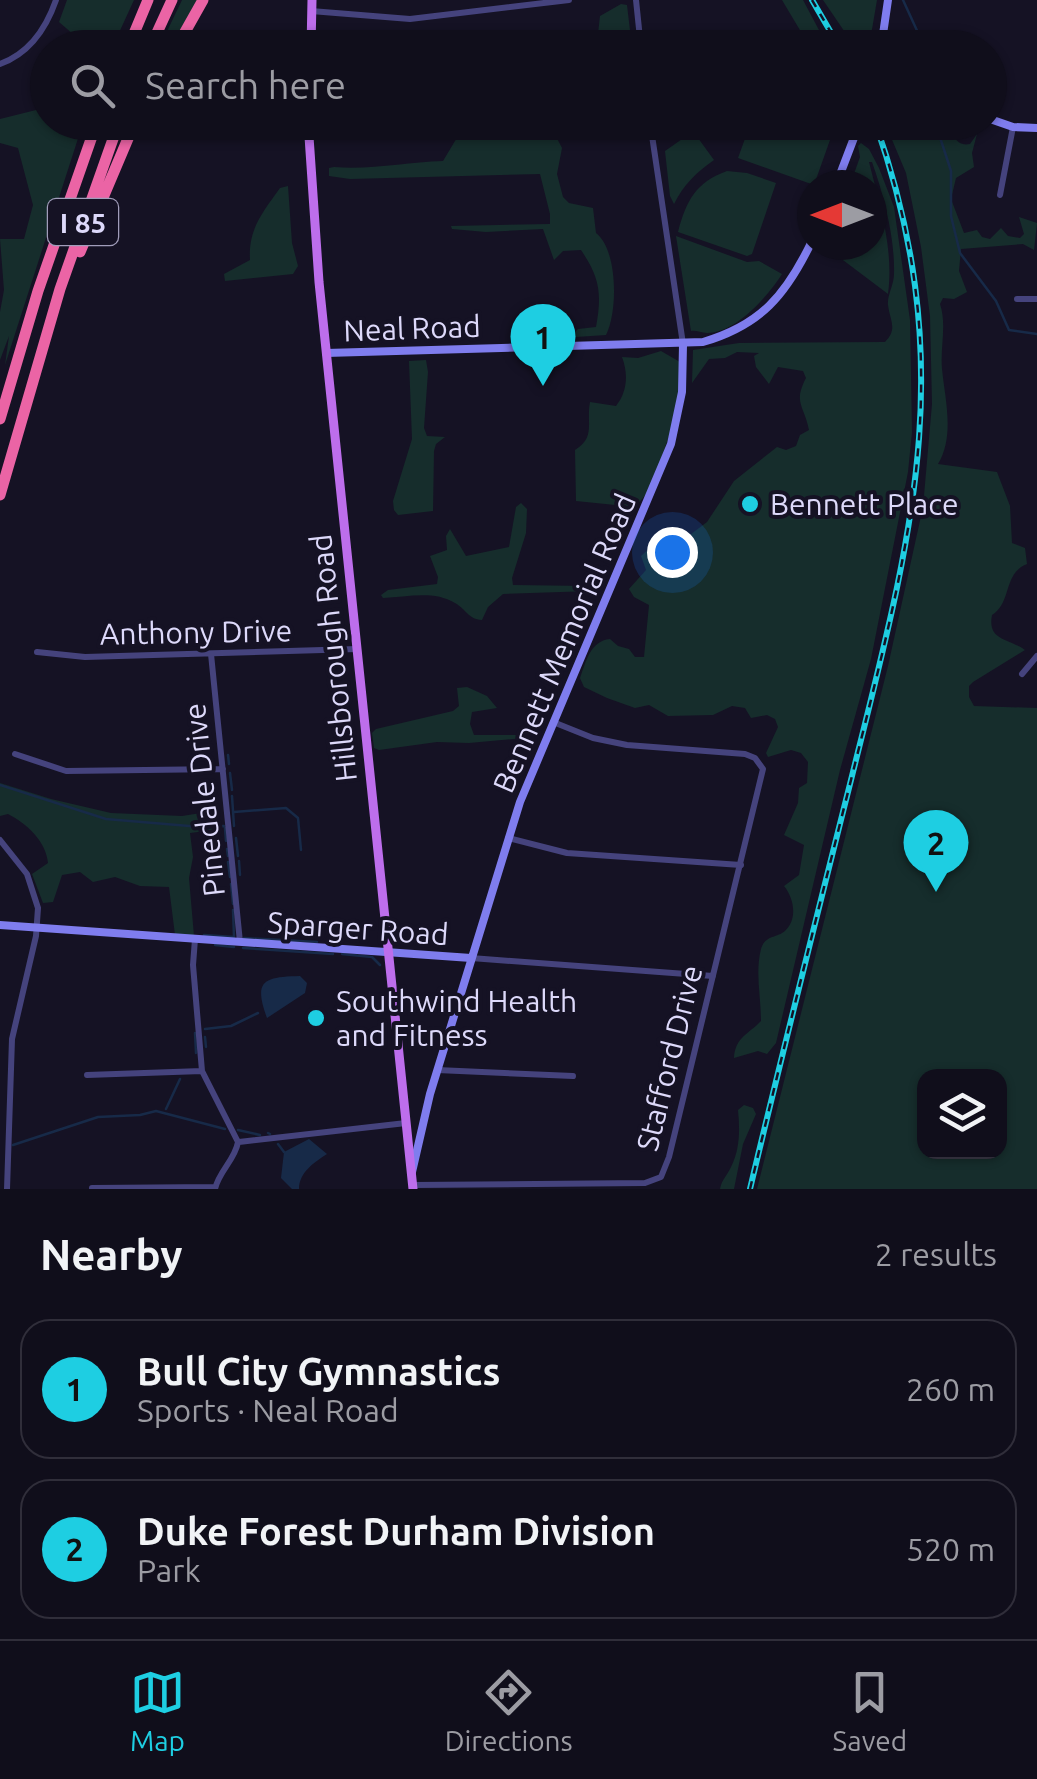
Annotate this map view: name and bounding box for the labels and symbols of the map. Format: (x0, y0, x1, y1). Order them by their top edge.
north arrow (797, 170, 887, 260)
road number: I 85 (48, 199, 118, 245)
pin: 1 (510, 304, 576, 386)
street label: Neal Road (343, 309, 481, 347)
place label: Bennett Place (770, 487, 959, 521)
street label: Bennett Memorial Road (486, 489, 642, 797)
marker: Bennett Place (739, 493, 761, 515)
your location (647, 527, 698, 578)
street label: Hillsborough Road (303, 533, 363, 783)
street label: Anthony Drive (100, 613, 292, 651)
street label: Pinedale Drive (177, 702, 231, 898)
pin: 2 (904, 810, 968, 892)
street label: Sparger Road (266, 905, 450, 951)
street label: Stafford Drive (630, 962, 708, 1154)
place label: Southwind Health and Fitness (336, 984, 577, 1052)
marker: Southwind Health and Fitness (305, 1007, 327, 1029)

